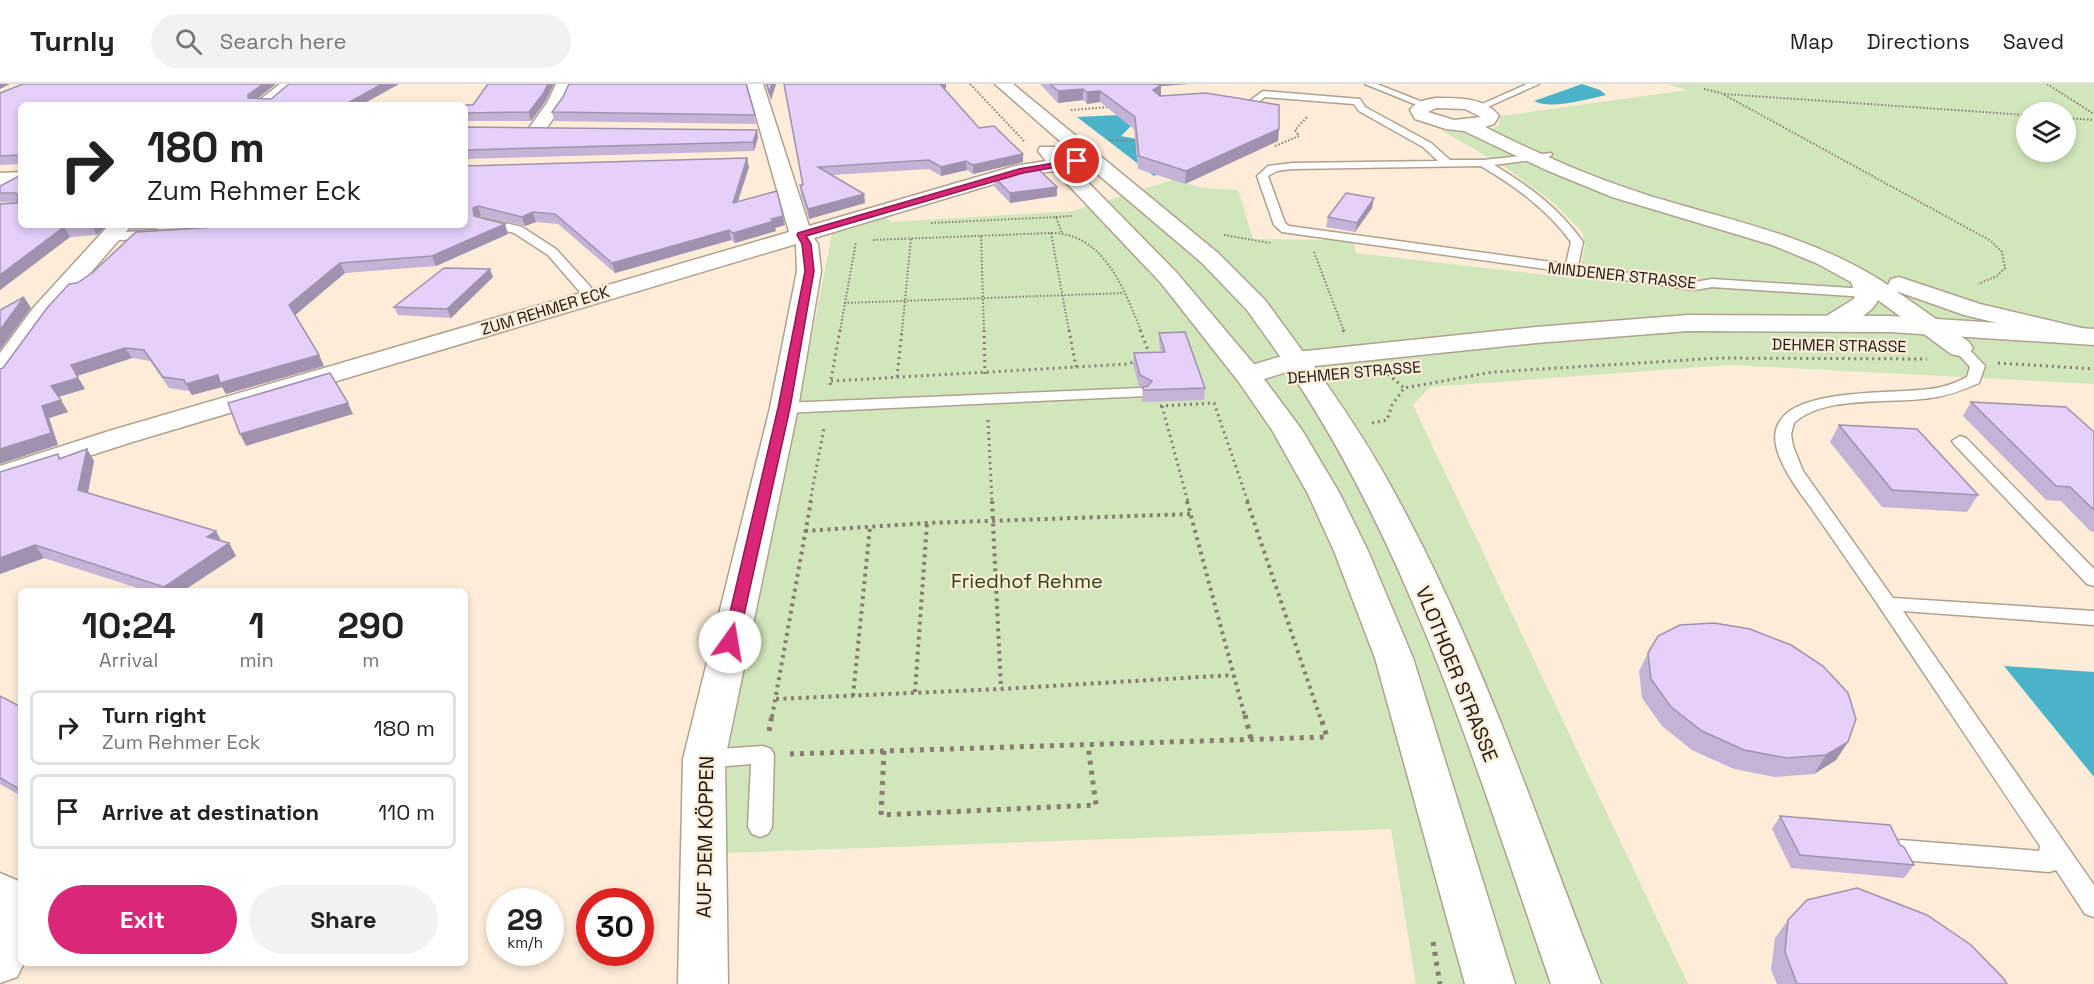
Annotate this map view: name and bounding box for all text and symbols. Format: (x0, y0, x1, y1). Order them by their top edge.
search box (151, 14, 571, 68)
text: Turnly (30, 23, 115, 59)
icon: search (172, 25, 205, 58)
text: Search here (220, 27, 347, 55)
text: Map (1790, 28, 1834, 55)
text: Directions (1867, 28, 1970, 55)
text: Saved (2003, 28, 2064, 55)
map controls (2016, 102, 2076, 162)
button: layers (2016, 102, 2076, 162)
text: 180 m (147, 121, 265, 174)
icon: right (48, 126, 126, 204)
pin (1051, 135, 1102, 186)
icon: arrive (1060, 144, 1093, 177)
text: Zum Rehmer Eck (147, 173, 361, 208)
street label: MINDENER STRASSE (1547, 257, 1697, 294)
street label: ZUM REHMER ECK (478, 281, 612, 340)
street label: DEHMER STRASSE (1771, 334, 1906, 357)
street label: DEHMER STRASSE (1286, 356, 1422, 389)
park label: Friedhof Rehme (951, 568, 1103, 594)
street label: VLOTHOER STRASSE (1410, 582, 1504, 766)
text: 10:24 (82, 603, 176, 649)
text: 1 (248, 603, 265, 649)
text: 290 (337, 603, 404, 649)
position arrow (698, 610, 762, 674)
text: Arrival (99, 647, 158, 673)
text: min (239, 647, 274, 673)
text: m (362, 647, 380, 673)
text: Turn right (102, 701, 207, 729)
icon: right (51, 711, 84, 744)
text: 180 m (373, 714, 435, 742)
text: Zum Rehmer Eck (102, 729, 260, 755)
street label: AUF DEM KÖPPEN (691, 756, 719, 918)
icon: arrive (51, 795, 84, 828)
text: Arrive at destination (102, 798, 319, 826)
text: 110 m (378, 798, 435, 826)
button: Exit (48, 885, 237, 954)
button: Share (249, 885, 438, 954)
speed limit sign: 30 (576, 888, 654, 966)
text: 29 (507, 900, 543, 939)
text: km/h (507, 933, 543, 952)

